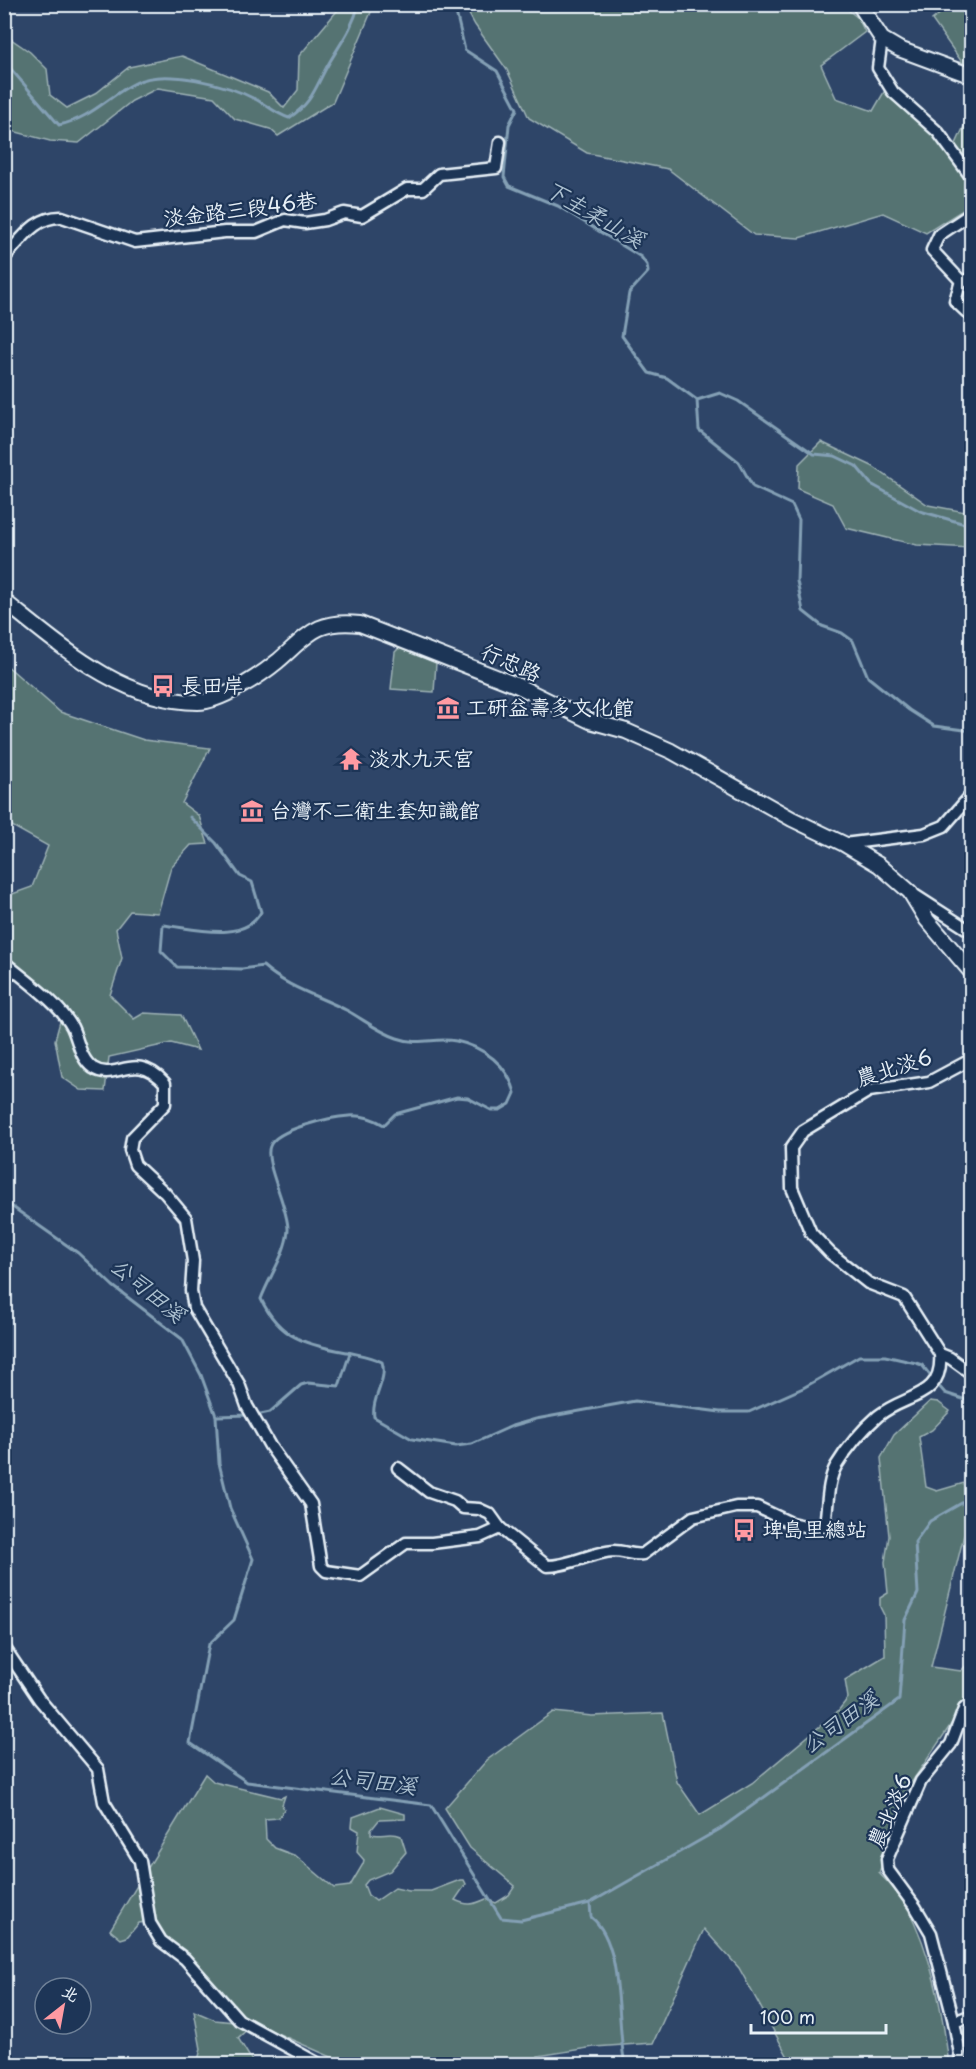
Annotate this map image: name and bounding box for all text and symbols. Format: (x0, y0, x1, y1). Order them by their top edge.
water label: 下圭柔山溪 (540, 171, 652, 255)
street label: 淡金路三段46巷 (161, 183, 318, 233)
street label: 行忠路 (477, 634, 547, 689)
place label: 長田岸 (181, 668, 244, 700)
bus stop icon: 長田岸 (150, 673, 176, 699)
place label: 工研益壽多文化館 (466, 690, 634, 722)
museum icon: 工研益壽多文化館 (435, 695, 461, 721)
place label: 淡水九天宮 (369, 741, 474, 773)
temple icon: 淡水九天宮 (338, 746, 364, 772)
place label: 台灣不二衛生套知識館 (270, 793, 480, 825)
museum icon: 台灣不二衛生套知識館 (239, 798, 265, 824)
street label: 農北淡6 (852, 1039, 935, 1093)
water label: 公司田溪 (104, 1248, 194, 1330)
place label: 埤島里總站 (762, 1512, 867, 1544)
bus stop icon: 埤島里總站 (731, 1517, 757, 1543)
water label: 公司田溪 (794, 1681, 885, 1760)
water label: 公司田溪 (327, 1758, 420, 1801)
street label: 農北淡6 (858, 1768, 919, 1852)
north arrow (33, 1976, 93, 2036)
text: 北 (58, 1978, 84, 2007)
scale bar (751, 1997, 886, 2035)
text: 100 m (760, 2003, 815, 2030)

